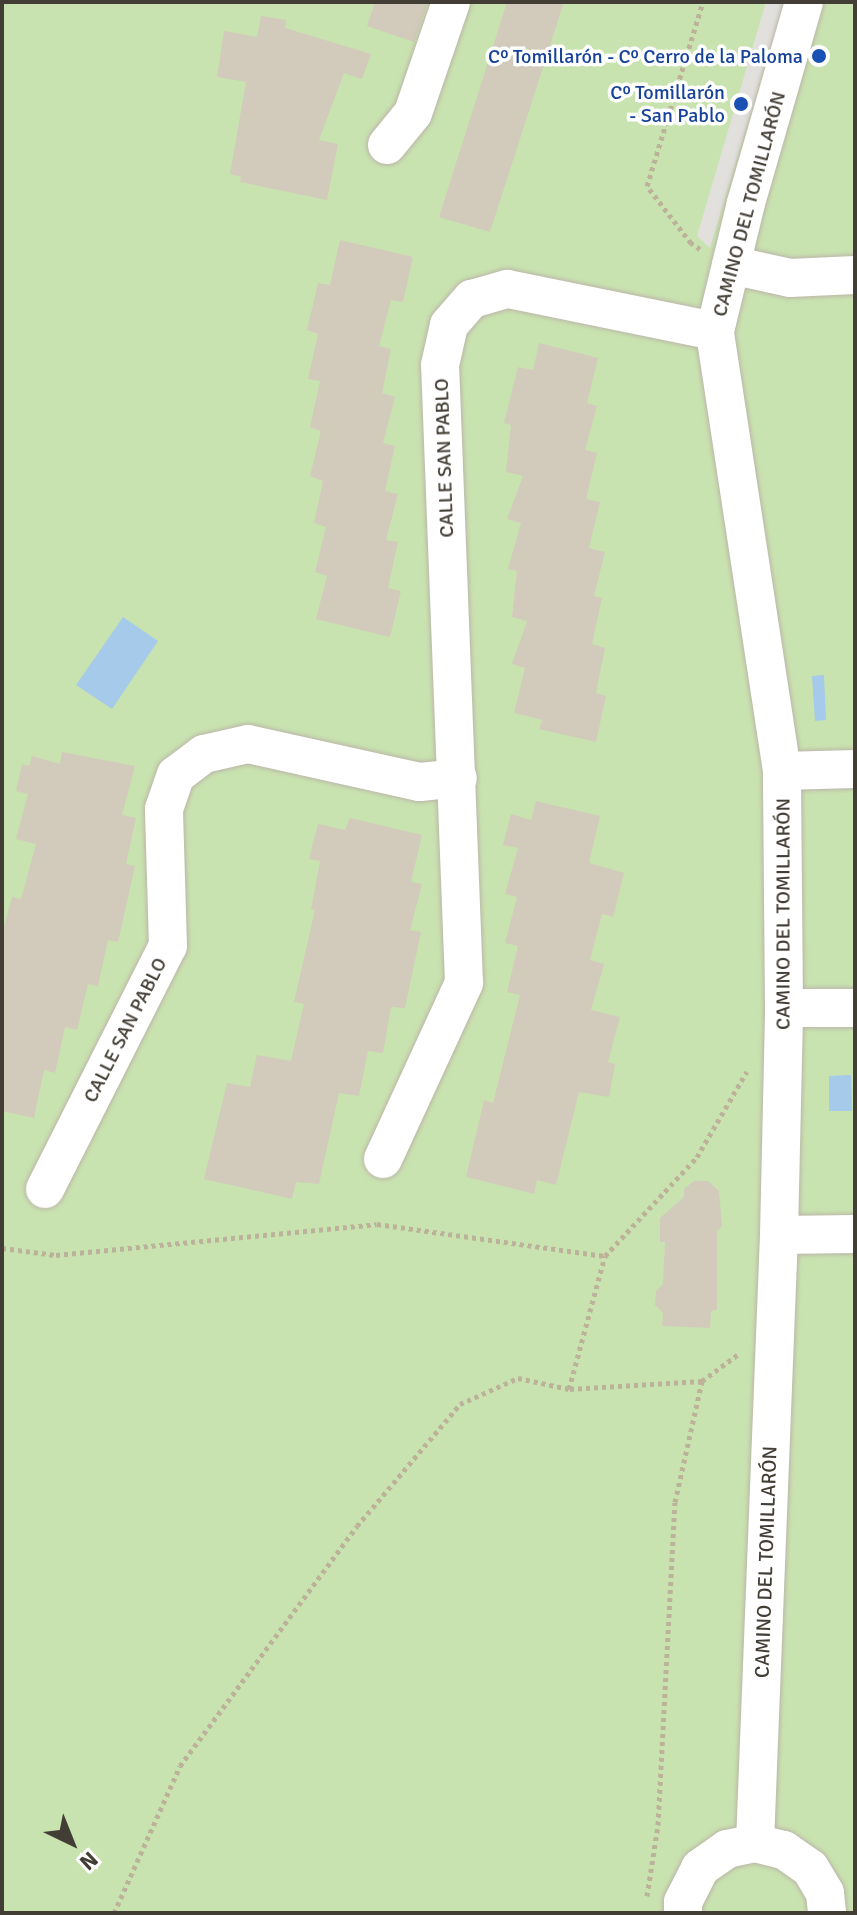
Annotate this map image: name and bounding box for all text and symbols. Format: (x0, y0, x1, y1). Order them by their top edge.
place label: Cº Tomillarón - Cº Cerro de la Paloma (488, 44, 803, 68)
marker: Cº Tomillarón - Cº Cerro de la Paloma (810, 47, 828, 65)
place label: Cº Tomillarón - San Pablo (610, 80, 725, 127)
street label: CAMINO DEL TOMILLARÓN (707, 89, 791, 319)
marker: Cº Tomillarón - San Pablo (732, 95, 750, 113)
street label: CALLE SAN PABLO (429, 378, 459, 538)
street label: CAMINO DEL TOMILLARÓN (771, 798, 795, 1030)
street label: CALLE SAN PABLO (78, 954, 172, 1106)
street label: CAMINO DEL TOMILLARÓN (750, 1446, 782, 1678)
north arrow (32, 1803, 112, 1883)
text: N (74, 1846, 104, 1876)

